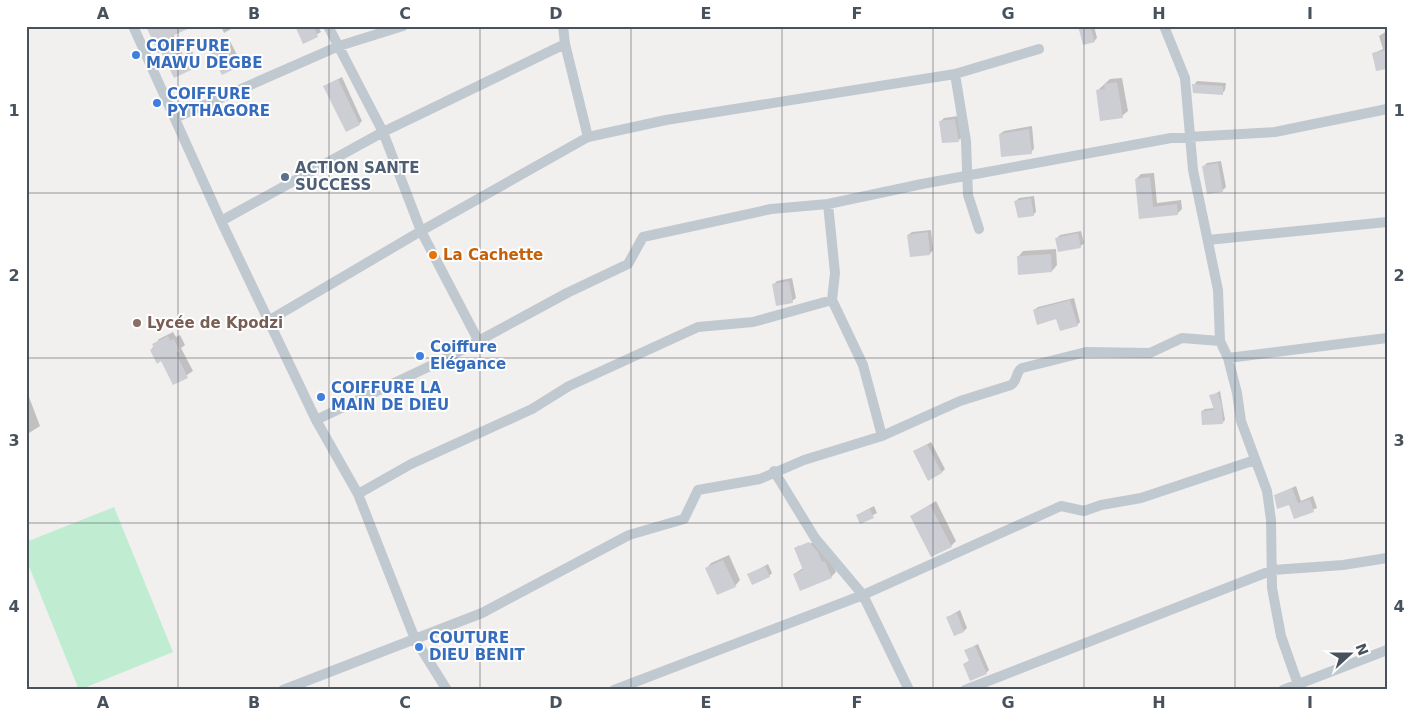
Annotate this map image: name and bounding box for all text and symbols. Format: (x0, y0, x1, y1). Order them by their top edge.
text: A (97, 4, 110, 23)
text: B (248, 4, 260, 23)
text: C (399, 4, 411, 23)
text: D (549, 4, 563, 23)
text: E (701, 4, 711, 23)
text: F (852, 4, 862, 23)
text: G (1001, 4, 1015, 23)
text: H (1152, 4, 1166, 23)
text: I (1307, 4, 1313, 23)
place label: COIFFURE MAWU DEGBE (146, 37, 263, 72)
marker: COIFFURE MAWU DEGBE (130, 49, 142, 61)
place label: COIFFURE PYTHAGORE (167, 85, 270, 120)
marker: COIFFURE PYTHAGORE (151, 97, 163, 109)
text: 1 (8, 101, 20, 120)
text: 1 (1393, 101, 1405, 120)
place label: ACTION SANTE SUCCESS (295, 159, 419, 194)
marker: ACTION SANTE SUCCESS (279, 171, 291, 183)
place label: La Cachette (443, 246, 543, 264)
marker: La Cachette (427, 249, 439, 261)
text: 2 (8, 266, 20, 285)
text: 2 (1393, 266, 1405, 285)
place label: Lycée de Kpodzi (147, 314, 283, 332)
marker: Lycée de Kpodzi (131, 317, 143, 329)
place label: Coiffure Elégance (430, 338, 506, 373)
marker: Coiffure Elégance (414, 350, 426, 362)
place label: COIFFURE LA MAIN DE DIEU (331, 379, 449, 414)
marker: COIFFURE LA MAIN DE DIEU (315, 391, 327, 403)
text: 3 (8, 431, 20, 450)
text: 3 (1393, 431, 1405, 450)
text: 4 (8, 597, 20, 616)
text: 4 (1393, 597, 1405, 616)
north arrow (1326, 628, 1376, 678)
place label: COUTURE DIEU BENIT (429, 629, 525, 664)
marker: COUTURE DIEU BENIT (413, 641, 425, 653)
text: N (1353, 641, 1372, 658)
text: A (97, 693, 110, 712)
text: B (248, 693, 260, 712)
text: C (399, 693, 411, 712)
text: D (549, 693, 563, 712)
text: E (701, 693, 711, 712)
text: F (852, 693, 862, 712)
text: G (1001, 693, 1015, 712)
text: H (1152, 693, 1166, 712)
text: I (1307, 693, 1313, 712)

